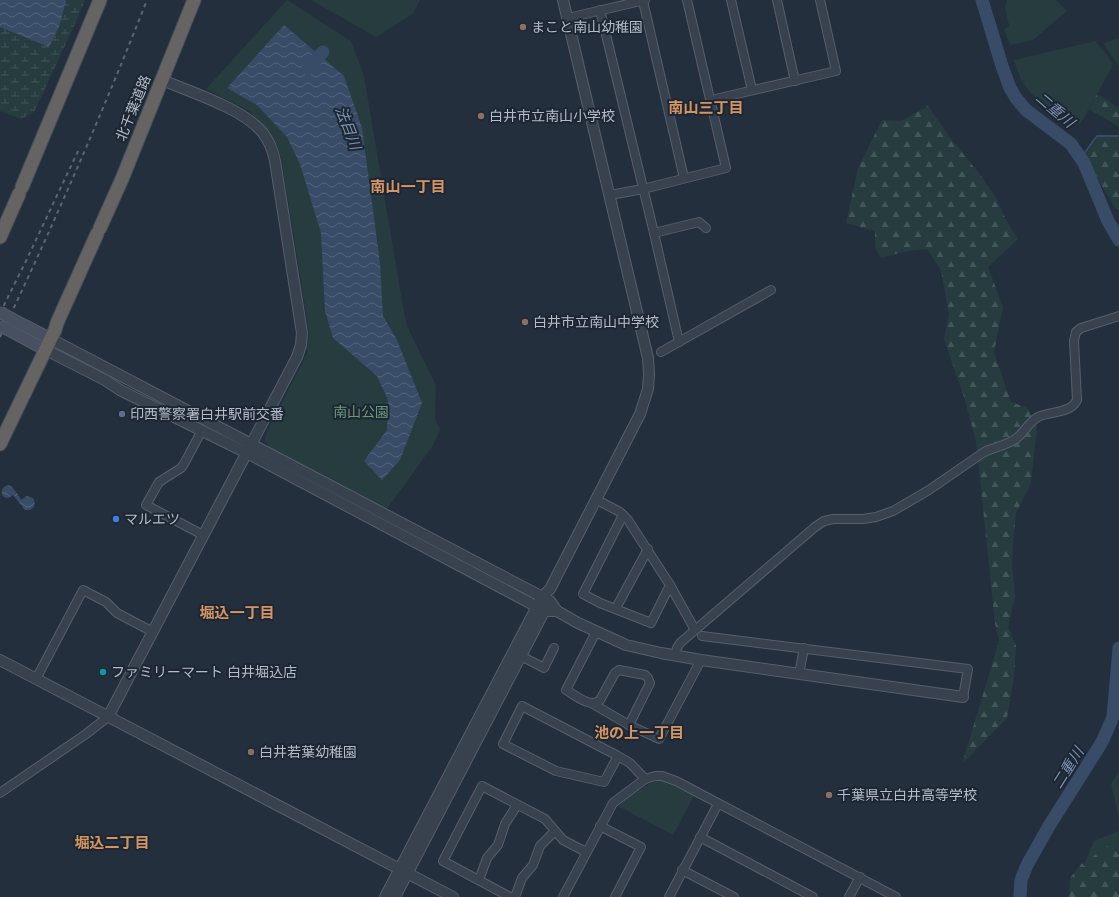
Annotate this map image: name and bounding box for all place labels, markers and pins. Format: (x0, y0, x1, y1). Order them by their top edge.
place label: まこと南山幼稚園 (531, 19, 643, 35)
marker: まこと南山幼稚園 (518, 22, 528, 32)
place label: 白井市立南山小学校 (489, 108, 615, 124)
marker: 白井市立南山小学校 (476, 111, 486, 121)
place label: 白井市立南山中学校 (533, 314, 659, 330)
marker: 白井市立南山中学校 (520, 317, 530, 327)
place label: 印西警察署白井駅前交番 (130, 406, 284, 422)
marker: 印西警察署白井駅前交番 (117, 409, 127, 419)
place label: マルエツ (124, 511, 180, 527)
marker: マルエツ (111, 514, 121, 524)
place label: ファミリーマート 白井堀込店 (111, 664, 297, 680)
marker: ファミリーマート 白井堀込店 (98, 667, 108, 677)
place label: 白井若葉幼稚園 (259, 744, 357, 760)
marker: 白井若葉幼稚園 (246, 747, 256, 757)
place label: 千葉県立白井高等学校 (837, 787, 977, 803)
marker: 千葉県立白井高等学校 (824, 790, 834, 800)

